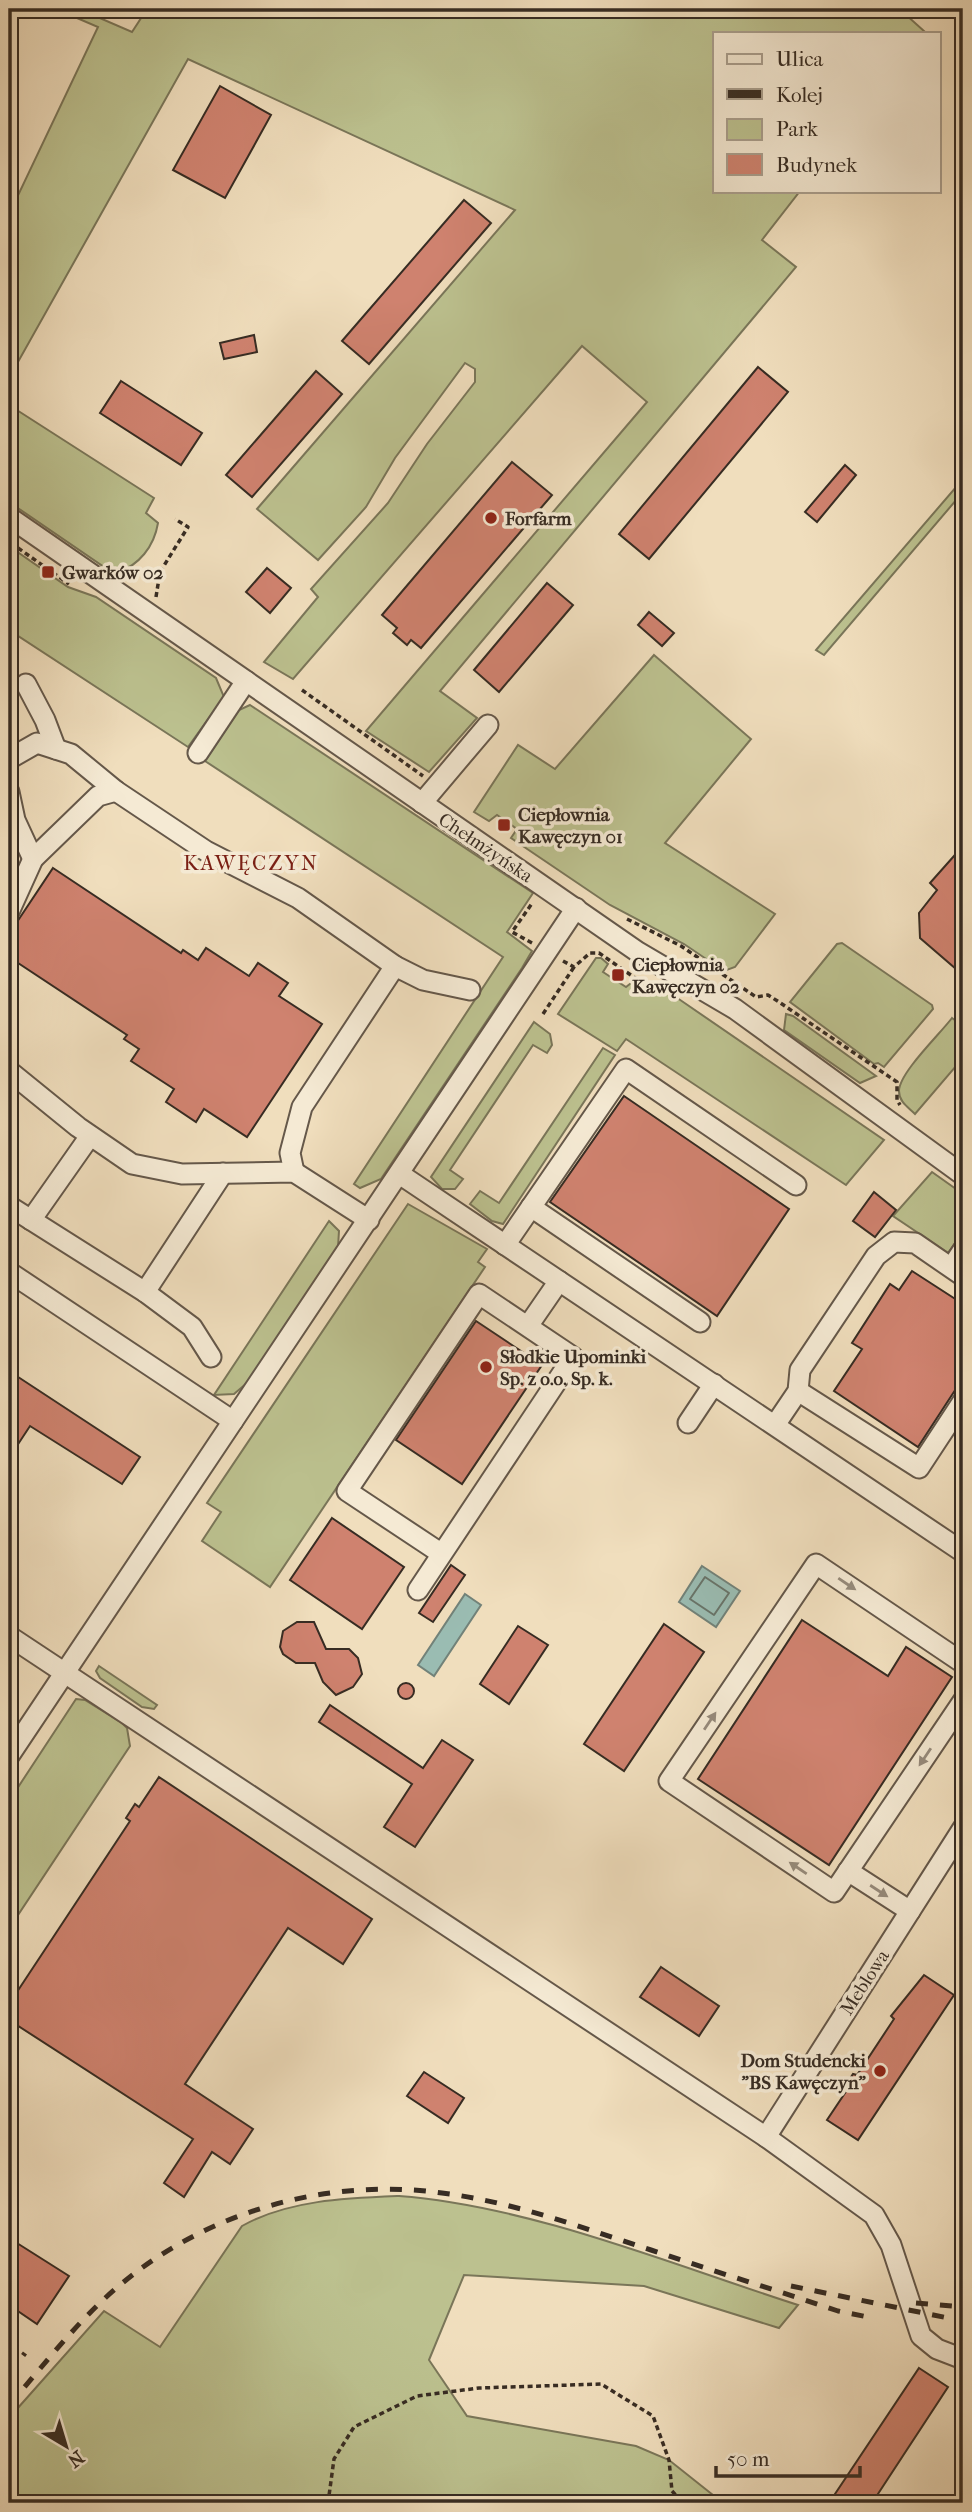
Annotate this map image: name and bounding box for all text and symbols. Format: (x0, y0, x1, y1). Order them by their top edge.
legend (713, 32, 940, 192)
text: Ulica (776, 47, 823, 71)
text: Kolej (776, 83, 823, 107)
text: Park (776, 117, 818, 141)
text: Budynek (776, 153, 857, 177)
place label: Forfarm (504, 508, 572, 530)
marker: Forfarm (483, 510, 499, 526)
place label: Gwarków 02 (62, 562, 163, 584)
marker: Gwarków 02 (40, 564, 56, 580)
place label: Ciepłownia Kawęczyn 01 (518, 804, 623, 849)
street label: Chełmżyńska (434, 808, 537, 887)
marker: Ciepłownia Kawęczyn 01 (496, 817, 512, 833)
district label: KAWĘCZYN (183, 851, 319, 875)
place label: Ciepłownia Kawęczyn 02 (632, 954, 740, 999)
marker: Ciepłownia Kawęczyn 02 (610, 967, 626, 983)
place label: Słodkie Upominki Sp. z o.o. Sp. k. (500, 1346, 646, 1390)
marker: Słodkie Upominki Sp. z o.o. Sp. k. (478, 1359, 494, 1375)
one-way arrow (837, 1578, 857, 1591)
one-way arrow (703, 1712, 716, 1731)
one-way arrow (918, 1748, 932, 1766)
one-way arrow (789, 1861, 807, 1875)
one-way arrow (869, 1884, 889, 1897)
street label: Meblowa (836, 1946, 894, 2019)
place label: Dom Studencki "BS Kawęczyn" (740, 2050, 867, 2095)
marker: Dom Studencki "BS Kawęczyn" (872, 2063, 888, 2079)
north arrow (32, 2410, 102, 2480)
scale bar (716, 2435, 860, 2479)
text: N (63, 2446, 88, 2472)
text: 50 m (727, 2447, 770, 2471)

